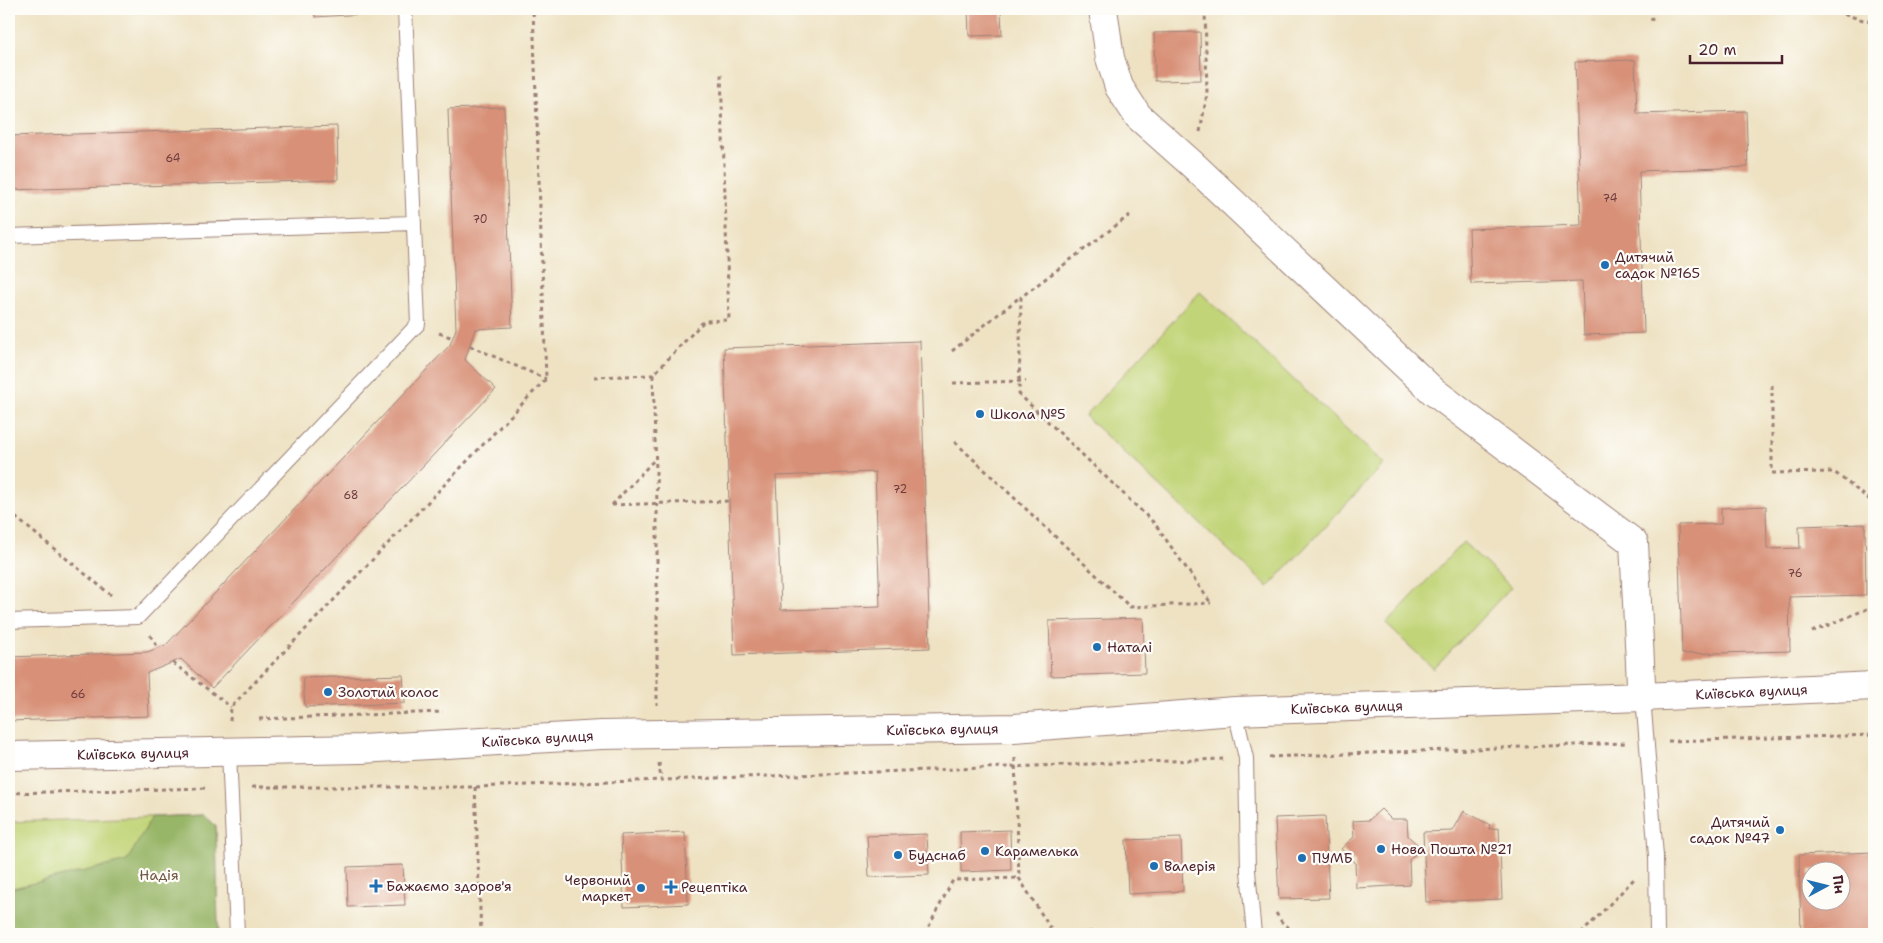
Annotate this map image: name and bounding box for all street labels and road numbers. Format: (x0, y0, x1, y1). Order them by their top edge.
street label: Київська вулиця (1695, 680, 1808, 703)
street label: Київська вулиця (1290, 696, 1403, 718)
street label: Київська вулиця (886, 719, 999, 739)
street label: Київська вулиця (481, 726, 594, 751)
street label: Київська вулиця (77, 743, 189, 764)

